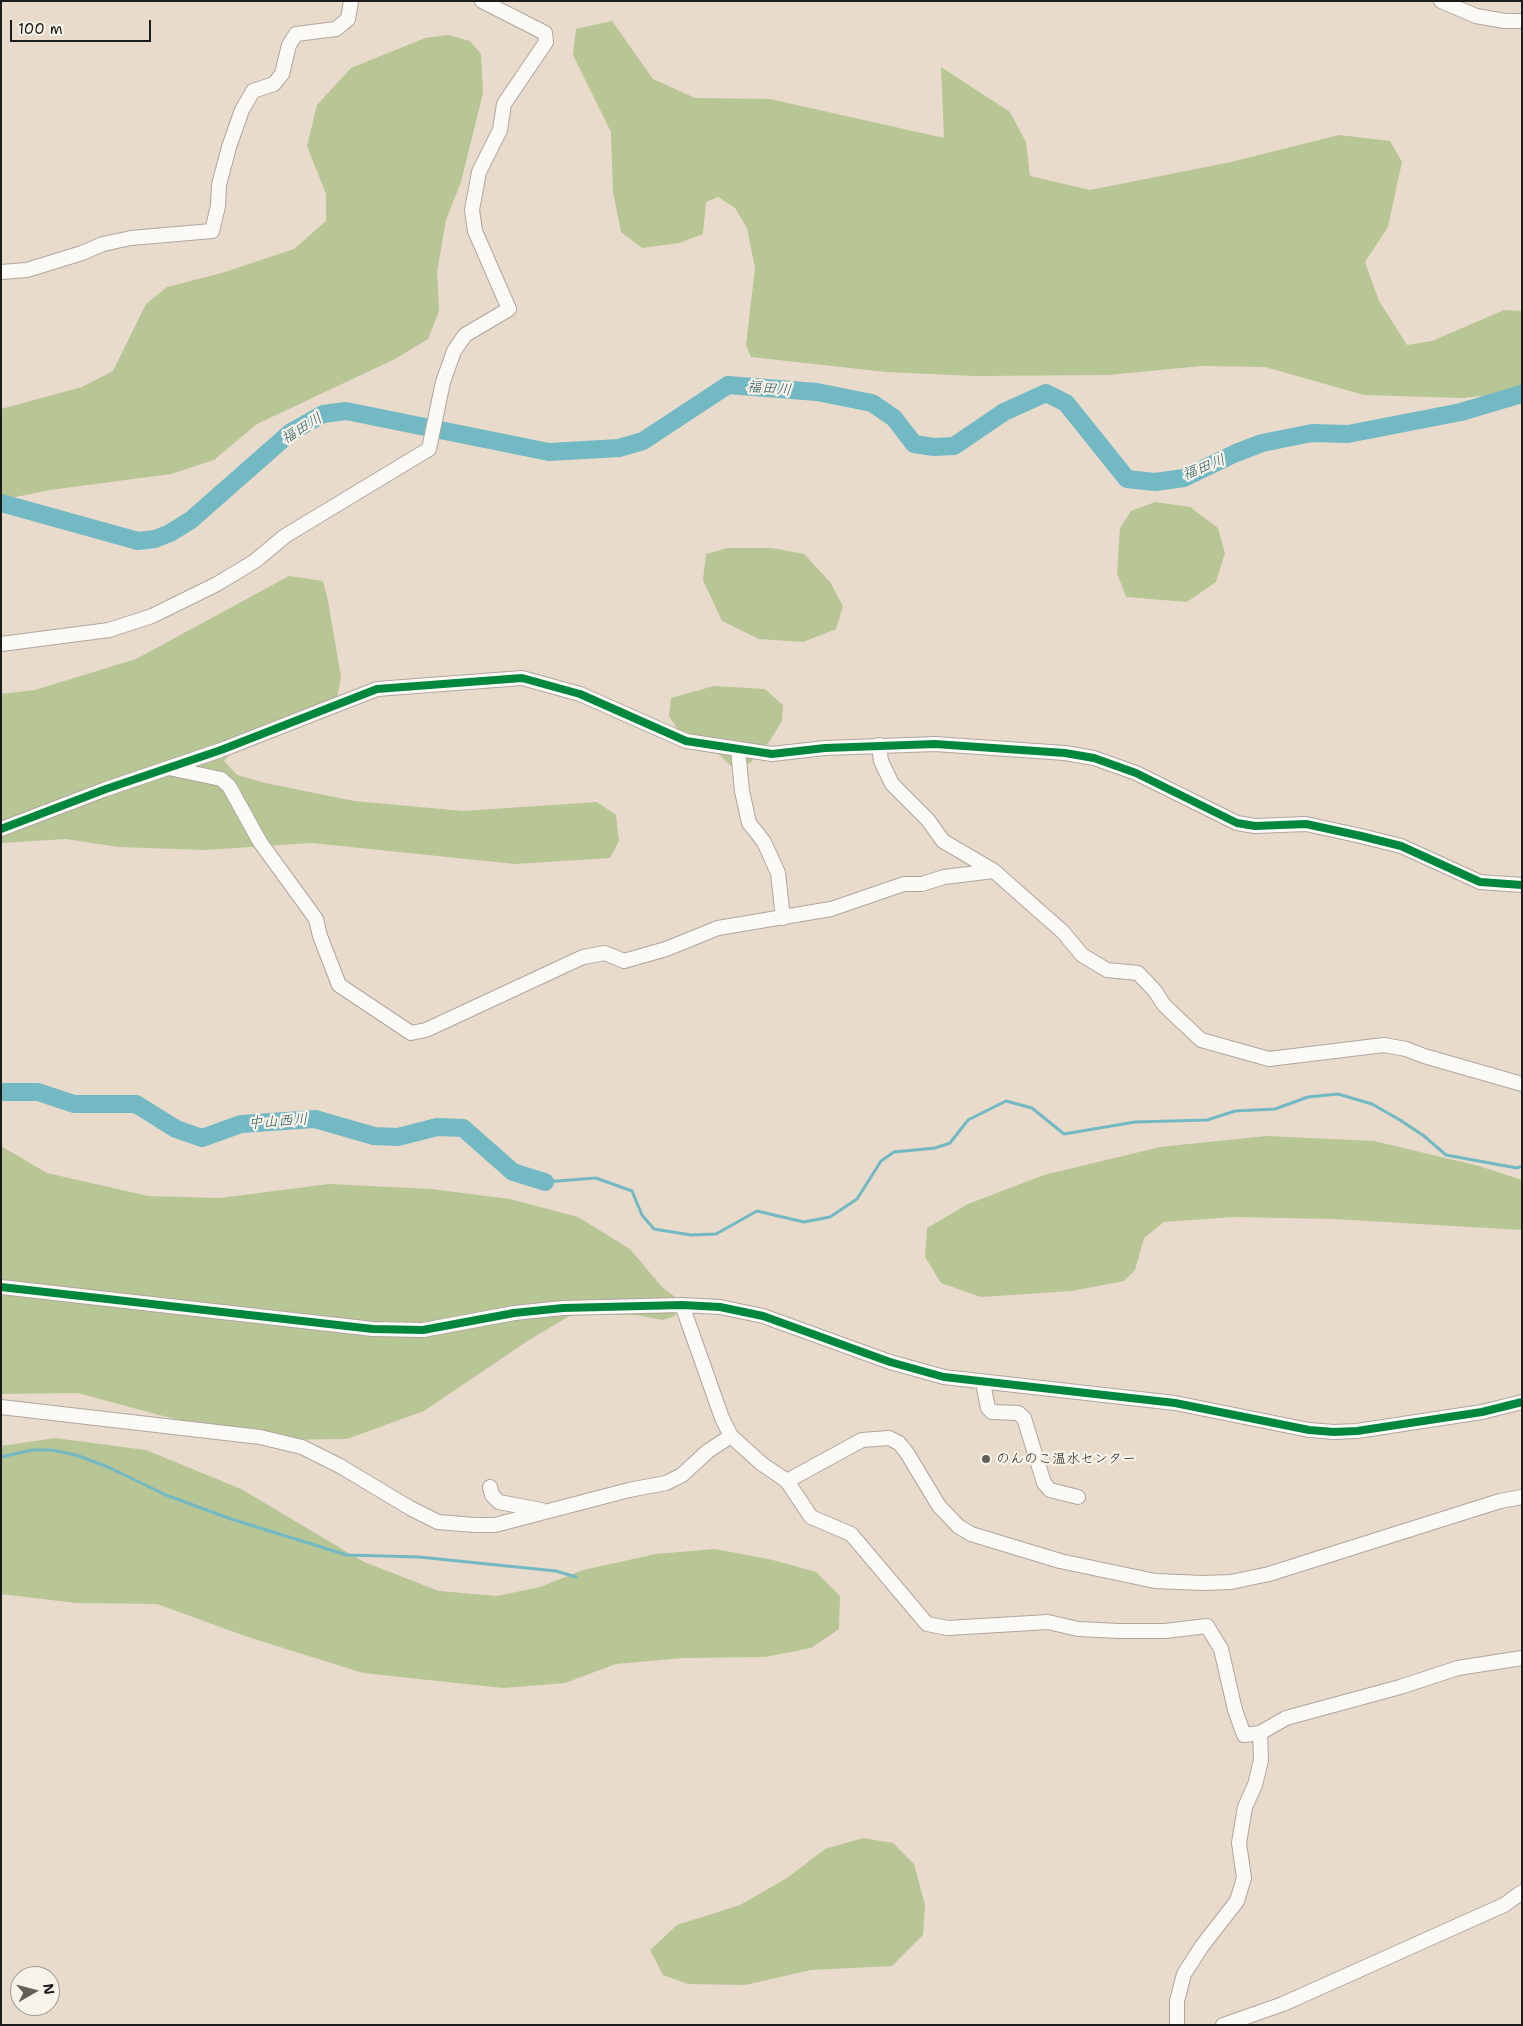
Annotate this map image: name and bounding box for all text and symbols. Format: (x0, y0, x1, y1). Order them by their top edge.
scale bar (12, 10, 154, 42)
text: 100 m (18, 19, 63, 39)
water label: 福田川 (746, 378, 792, 400)
water label: 福田川 (278, 409, 326, 449)
water label: 福田川 (1180, 451, 1228, 485)
water label: 中山西川 (247, 1111, 309, 1133)
place label: のんのこ温水センター (996, 1451, 1136, 1467)
marker: のんのこ温水センター (980, 1453, 992, 1465)
north arrow (10, 1966, 60, 2016)
text: N (39, 1982, 59, 1996)

